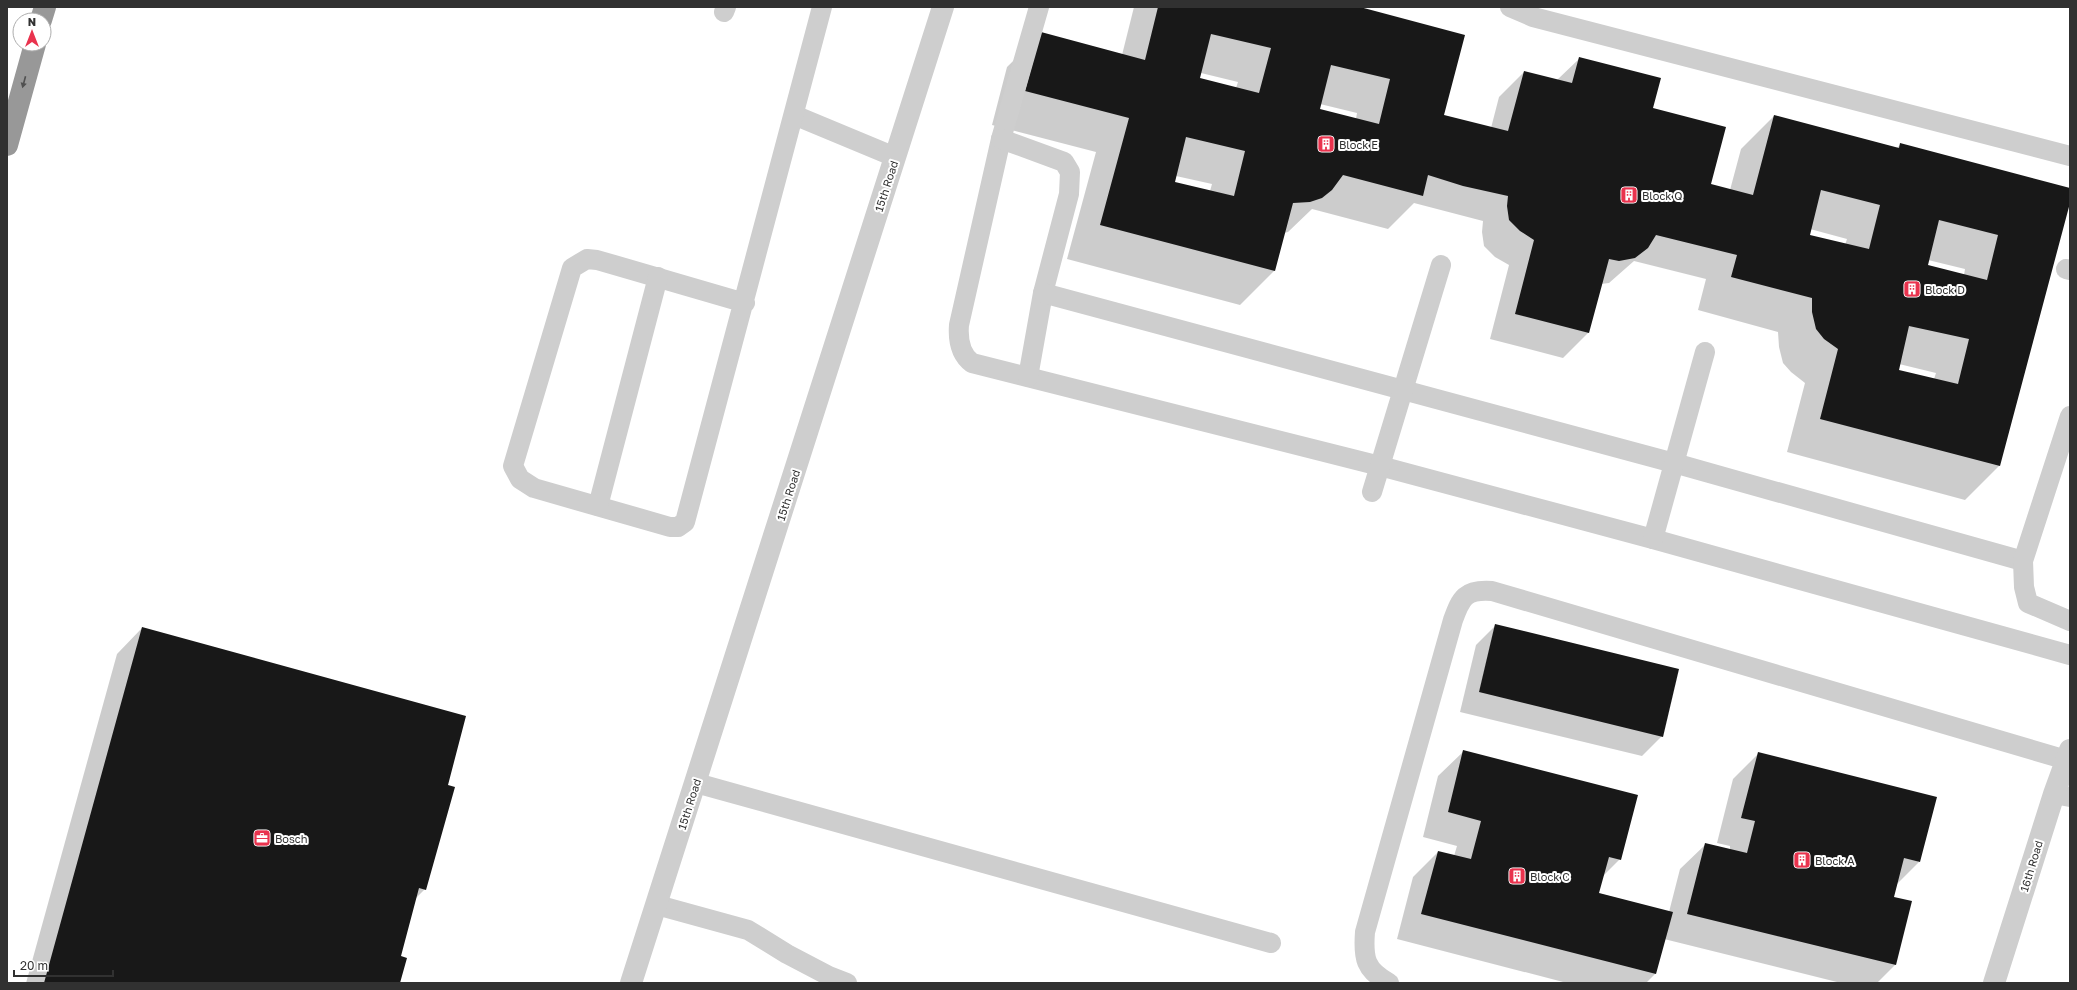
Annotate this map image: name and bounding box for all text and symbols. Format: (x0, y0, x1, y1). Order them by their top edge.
north arrow (12, 12, 52, 52)
text: N (28, 15, 36, 28)
one-way arrow (21, 75, 27, 88)
building icon: Block E (1316, 134, 1336, 154)
place label: Block E (1339, 138, 1378, 151)
street label: 15th Road (872, 159, 900, 213)
building icon: Block Q (1619, 185, 1639, 205)
place label: Block Q (1642, 189, 1682, 202)
building icon: Block D (1902, 279, 1922, 299)
place label: Block D (1925, 283, 1965, 296)
street label: 15th Road (774, 468, 802, 522)
street label: 15th Road (675, 777, 703, 831)
office icon: Bosch (252, 828, 272, 848)
place label: Bosch (275, 832, 308, 845)
street label: 16th Road (2017, 839, 2045, 893)
building icon: Block A (1792, 850, 1812, 870)
place label: Block A (1815, 854, 1855, 867)
building icon: Block C (1507, 866, 1527, 886)
place label: Block C (1530, 870, 1570, 883)
scale bar (14, 952, 113, 978)
text: 20 m (20, 958, 48, 973)

